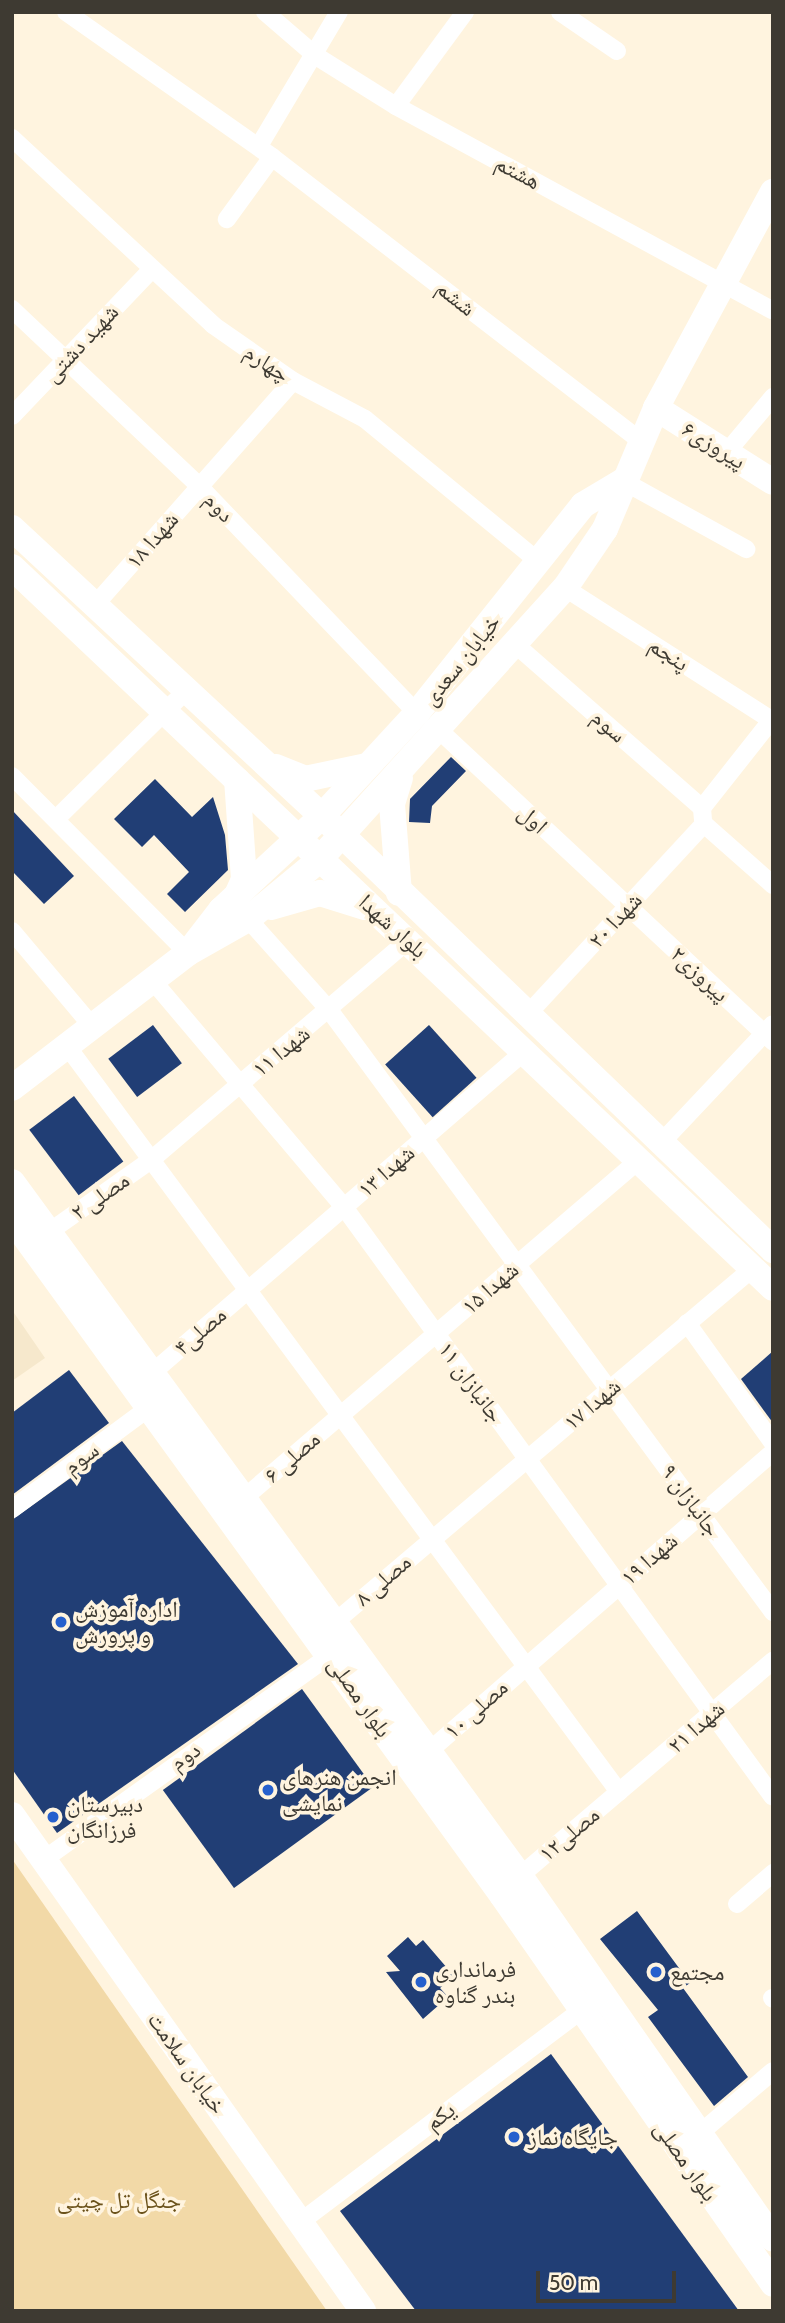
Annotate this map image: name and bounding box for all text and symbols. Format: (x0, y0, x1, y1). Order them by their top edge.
street label: هشتم (491, 149, 545, 195)
street label: ششم (431, 274, 481, 322)
street label: شهید دشتی (38, 298, 124, 388)
street label: چهارم (239, 338, 295, 388)
street label: پیروزی۶ (677, 415, 751, 475)
street label: دوم (198, 486, 240, 528)
street label: شهدا ۱۸ (120, 506, 184, 574)
street label: خیابان سعدی (416, 609, 506, 711)
street label: پنجم (644, 631, 694, 677)
street label: سوم (586, 703, 632, 749)
street label: اول (513, 799, 553, 839)
street label: شهدا ۲۰ (582, 886, 648, 954)
street label: بلوار شهدا (353, 888, 433, 964)
street label: پیروزی۲ (665, 940, 735, 1008)
street label: شهدا ۱۱ (247, 1019, 315, 1083)
street label: شهدا ۱۳ (352, 1139, 420, 1203)
street label: مصلی ۲ (65, 1166, 135, 1226)
street label: شهدا ۱۵ (456, 1256, 524, 1320)
street label: مصلی۴ (168, 1301, 232, 1361)
street label: جانبازان ۱۱ (433, 1336, 509, 1428)
street label: شهدا ۱۷ (558, 1372, 626, 1436)
street label: مصلی ۶ (258, 1425, 326, 1489)
street label: سوم (58, 1436, 104, 1480)
street label: جانبازان ۹ (656, 1458, 726, 1542)
street label: شهدا ۱۹ (615, 1527, 683, 1591)
street label: مصلی ۸ (349, 1548, 417, 1612)
place label: اداره آموزش و پرورش (75, 1595, 178, 1649)
marker: اداره آموزش و پرورش (53, 1614, 69, 1630)
street label: بلوار مصلی (322, 1651, 398, 1743)
street label: مصلی ۱۰ (439, 1673, 513, 1745)
street label: شهدا ۲۱ (662, 1695, 730, 1759)
street label: دوم (164, 1736, 206, 1776)
place label: انجمن هنرهای نمایشی (282, 1763, 397, 1817)
marker: انجمن هنرهای نمایشی (260, 1782, 276, 1798)
place label: دبیرستان فرزانگان (67, 1790, 143, 1844)
street label: مصلی۱۲ (533, 1801, 605, 1867)
marker: دبیرستان فرزانگان (45, 1809, 61, 1825)
place label: فرمانداری بندر گناوه (435, 1955, 516, 2009)
place label: مجتمع (670, 1958, 725, 1986)
marker: مجتمع (648, 1964, 664, 1980)
marker: فرمانداری بندر گناوه (413, 1974, 429, 1990)
street label: خیابان سلامت (142, 2007, 232, 2119)
street label: یکم (419, 2096, 461, 2136)
street label: بلوار مصلی (648, 2115, 724, 2207)
place label: جایگاه نماز (528, 2123, 618, 2151)
marker: جایگاه نماز (506, 2129, 522, 2145)
park label: جنگل تل چیتی (57, 2186, 181, 2214)
scale bar (540, 2256, 680, 2300)
text: 50 m (549, 2270, 598, 2295)

